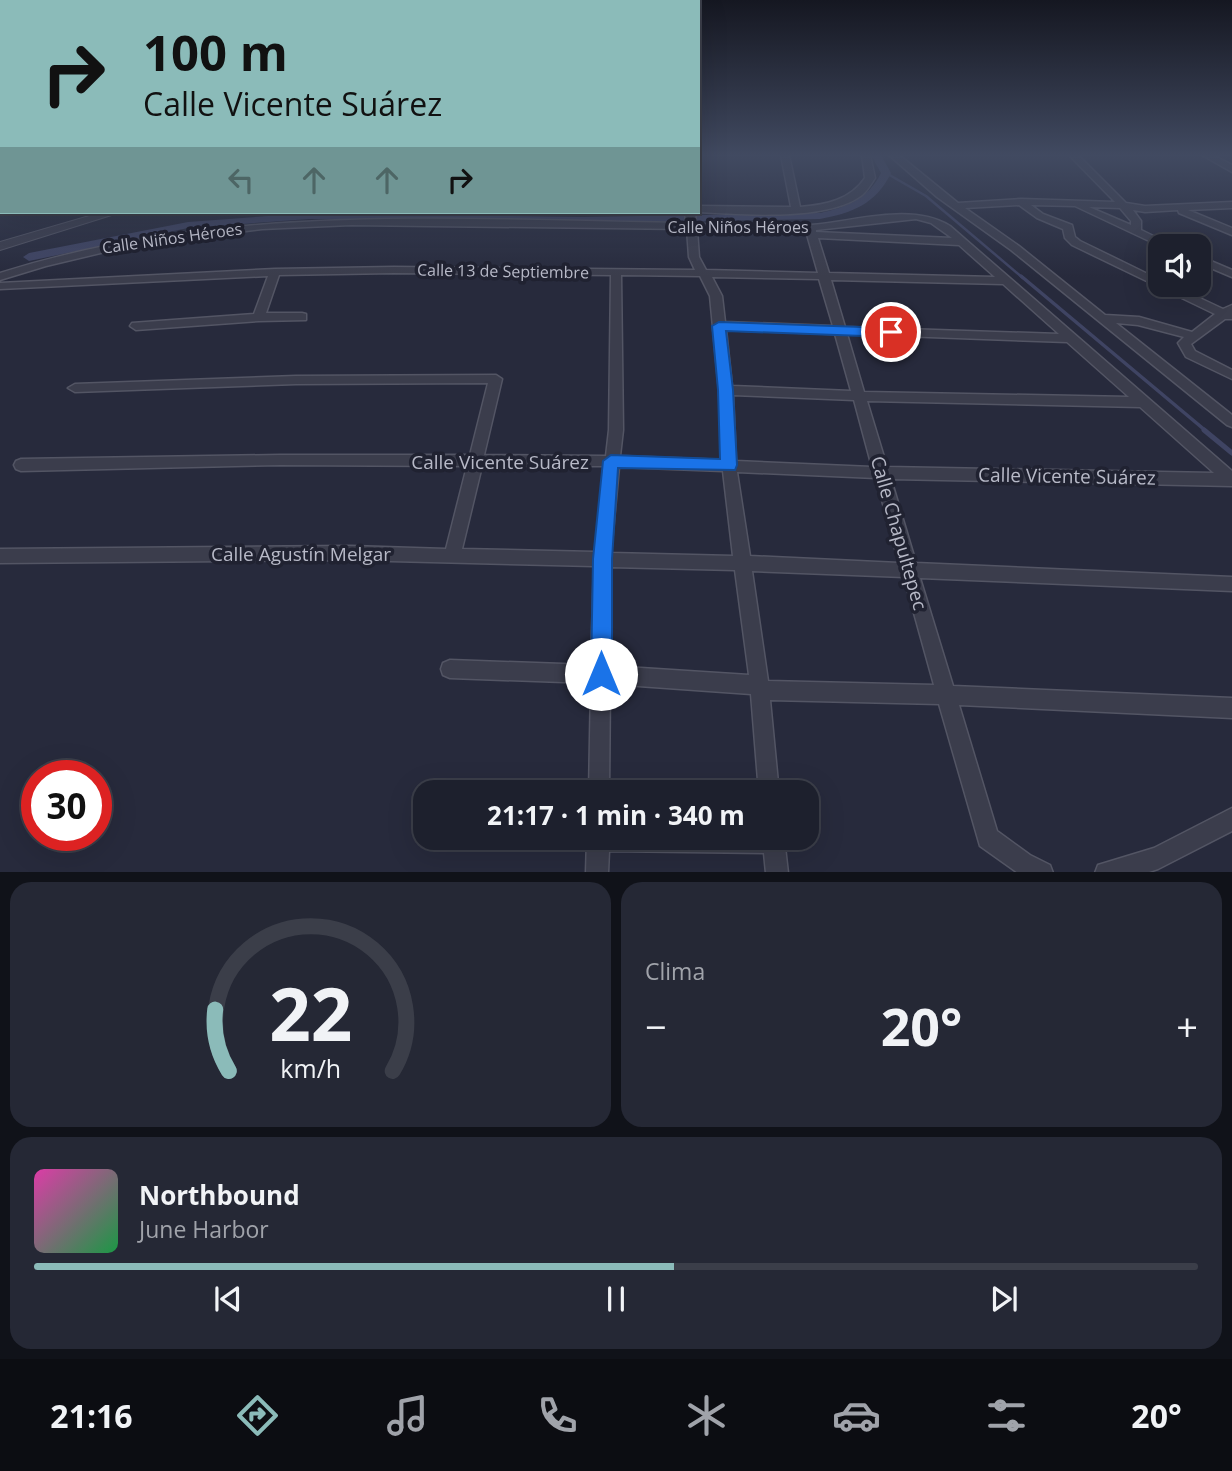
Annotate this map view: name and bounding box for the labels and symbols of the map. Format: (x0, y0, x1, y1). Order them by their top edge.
street label: Calle Niños Héroes (667, 216, 809, 238)
street label: Calle Niños Héroes (101, 217, 243, 259)
street label: Calle 13 de Septiembre (417, 259, 589, 283)
pin (861, 302, 921, 362)
street label: Calle Vicente Suárez (411, 449, 589, 475)
street label: Calle Chapultepec (865, 453, 933, 613)
street label: Calle Vicente Suárez (978, 461, 1156, 491)
street label: Calle Agustín Melgar (211, 541, 391, 567)
position arrow (564, 637, 638, 711)
speed limit sign: 30 (21, 760, 112, 851)

